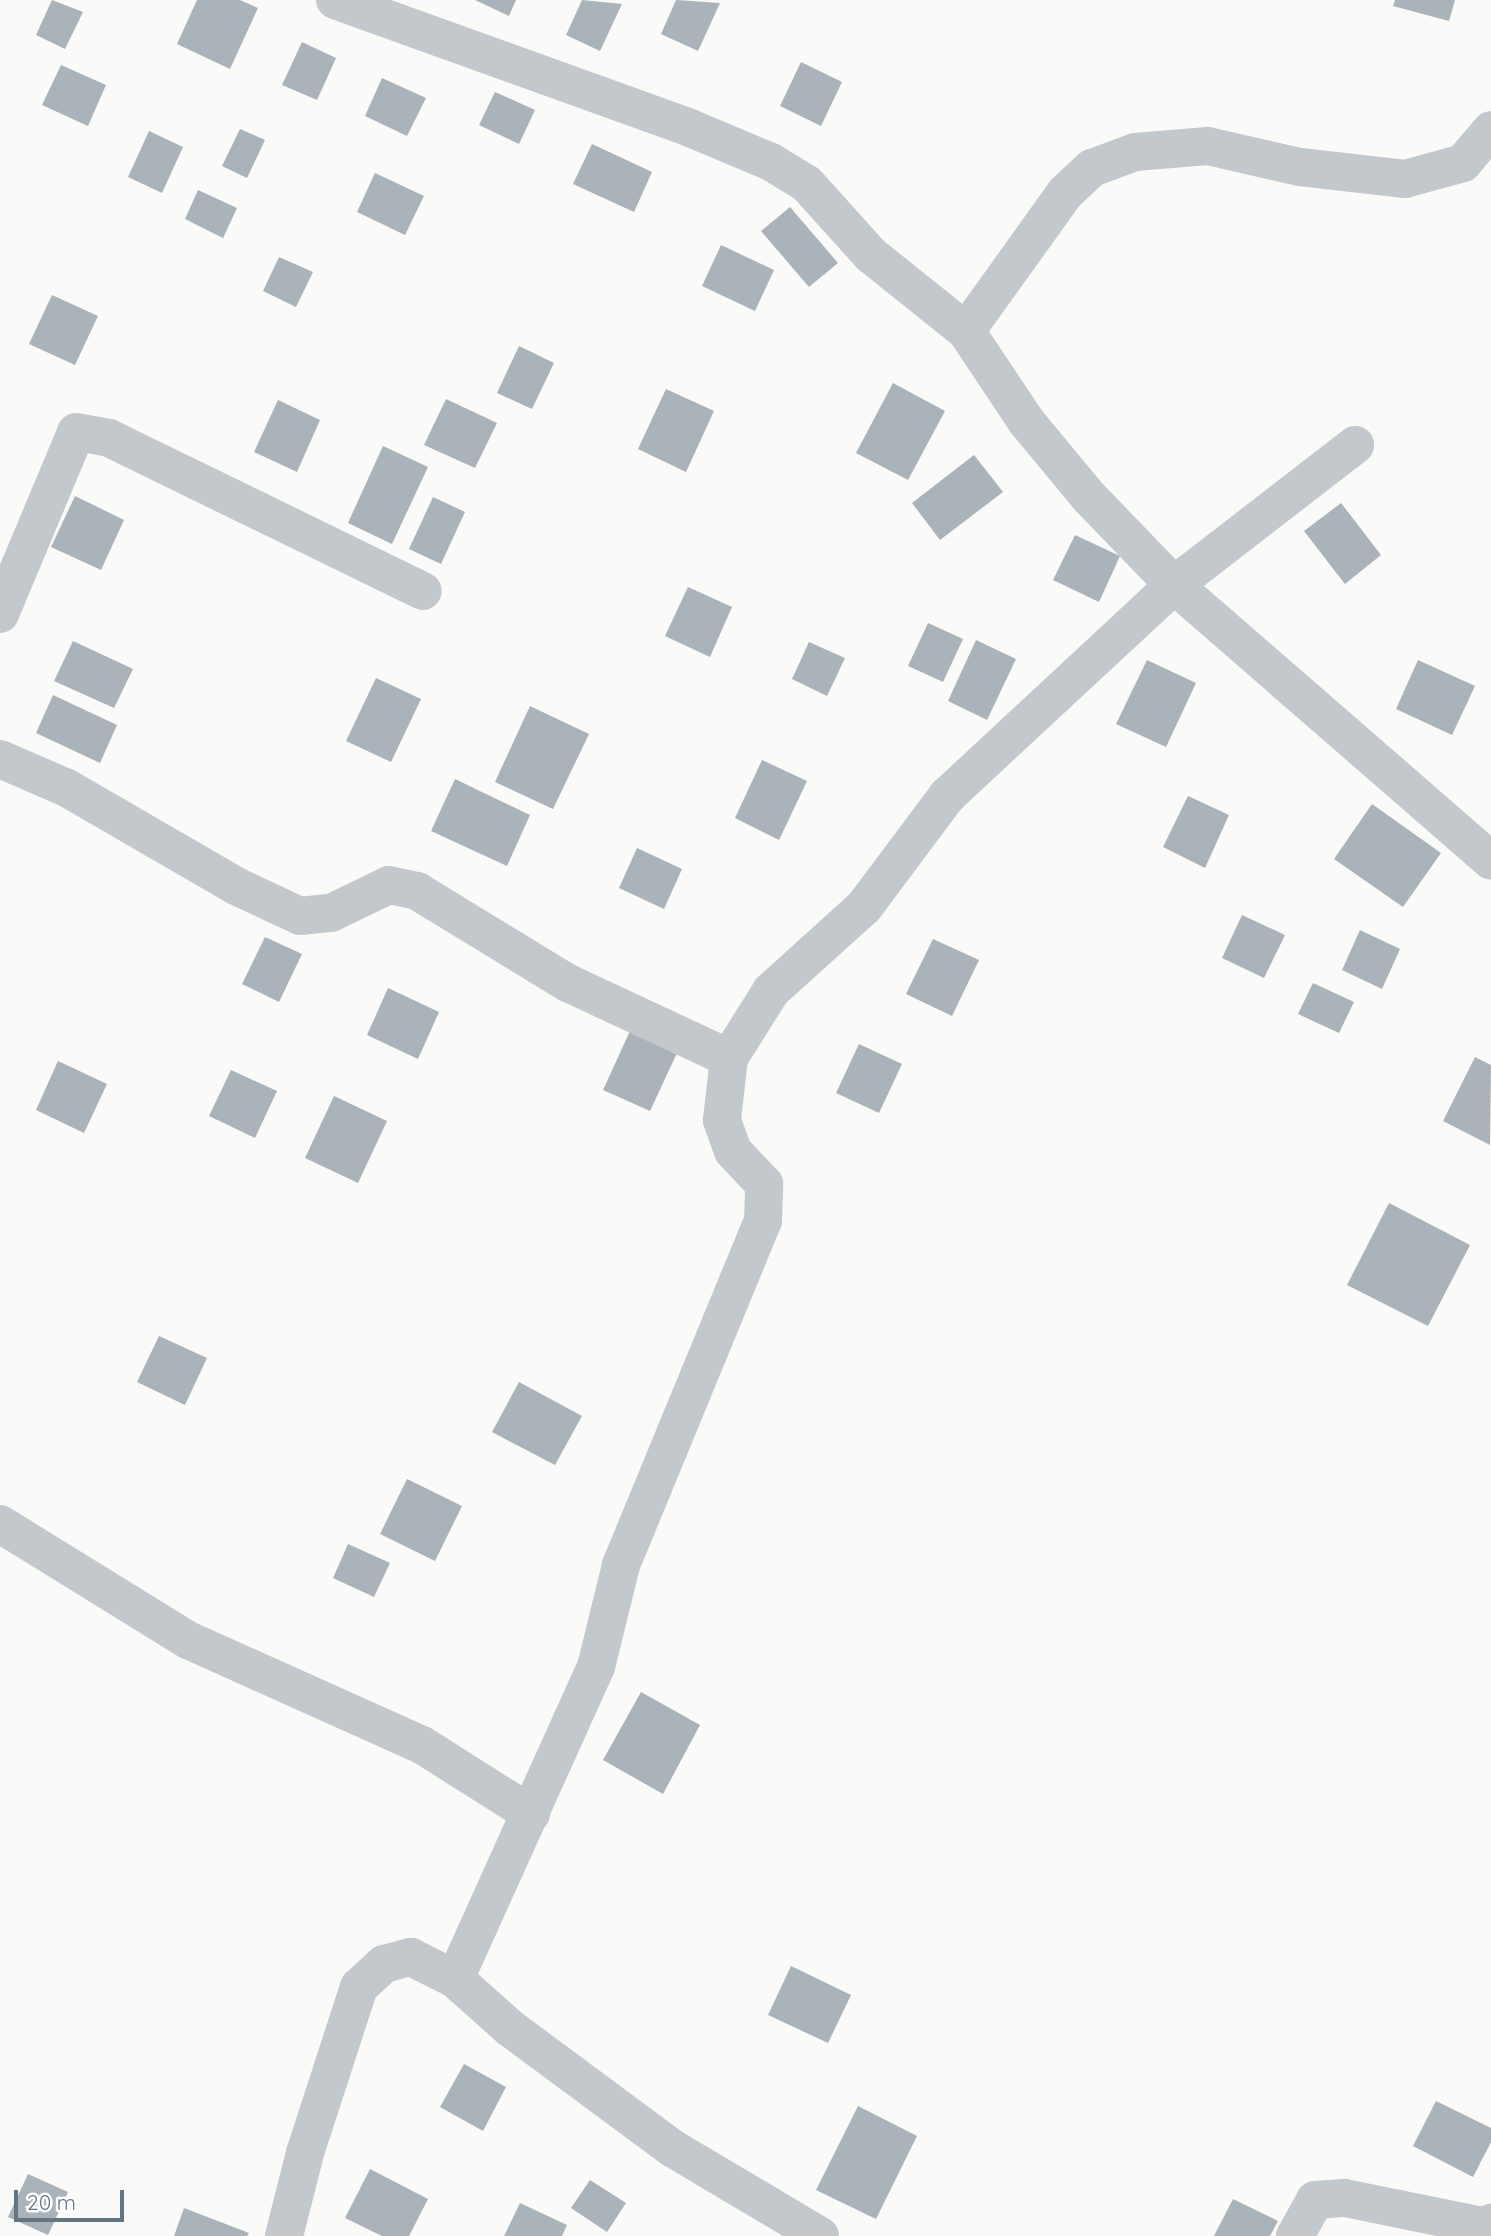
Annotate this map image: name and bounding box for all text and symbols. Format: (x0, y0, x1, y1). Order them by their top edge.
scale bar (18, 2176, 128, 2220)
text: 20 m (27, 2189, 76, 2215)

